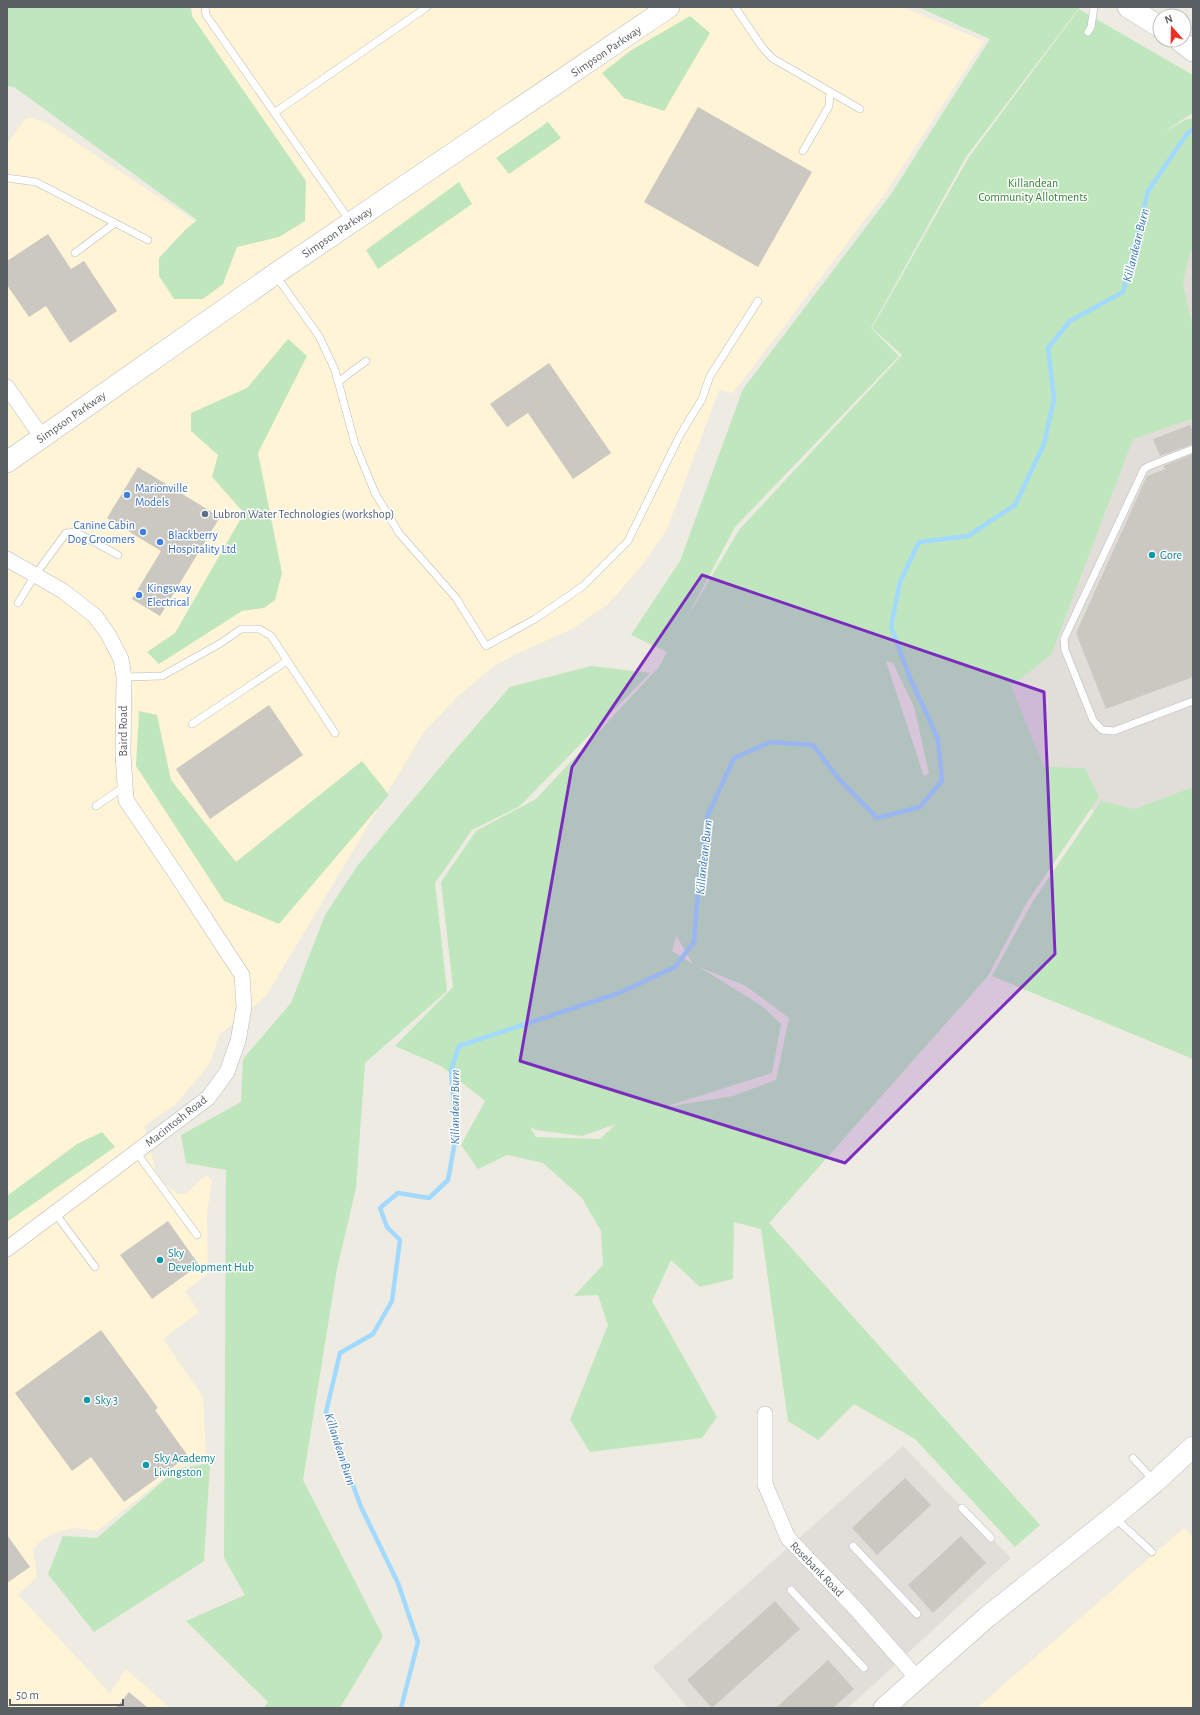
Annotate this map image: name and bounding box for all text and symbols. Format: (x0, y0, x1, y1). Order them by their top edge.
north arrow (1152, 8, 1192, 48)
text: N (1163, 13, 1174, 26)
street label: Simpson Parkway (569, 23, 644, 80)
park label: Killandean Community Allotments (978, 177, 1088, 204)
street label: Simpson Parkway (300, 204, 375, 261)
water label: Killandean Burn (1121, 207, 1152, 283)
street label: Simpson Parkway (34, 389, 109, 446)
place label: Marionville Models (135, 482, 188, 508)
marker: Marionville Models (122, 490, 132, 500)
place label: Lubron Water Technologies (workshop) (213, 508, 394, 520)
marker: Lubron Water Technologies (workshop) (200, 509, 210, 519)
place label: Canine Cabin Dog Groomers (68, 519, 135, 545)
marker: Canine Cabin Dog Groomers (138, 527, 148, 537)
place label: Blackberry Hospitality Ltd (168, 529, 236, 556)
marker: Blackberry Hospitality Ltd (155, 537, 165, 547)
place label: Gore (1160, 549, 1182, 561)
marker: Gore (1147, 550, 1157, 560)
place label: Kingsway Electrical (147, 582, 191, 608)
marker: Kingsway Electrical (134, 590, 144, 600)
street label: Baird Road (117, 706, 129, 756)
water label: Killandean Burn (694, 819, 715, 895)
water label: Killandean Burn (449, 1069, 462, 1145)
street label: Macintosh Road (143, 1093, 209, 1149)
place label: Sky Development Hub (168, 1247, 254, 1273)
marker: Sky Development Hub (155, 1255, 165, 1265)
place label: Sky 3 (95, 1394, 118, 1407)
marker: Sky 3 (82, 1395, 92, 1405)
water label: Killandean Burn (322, 1412, 357, 1487)
place label: Sky Academy Livingston (154, 1452, 215, 1478)
marker: Sky Academy Livingston (141, 1460, 151, 1470)
street label: Rosebank Road (788, 1539, 846, 1599)
scale bar (10, 1681, 123, 1707)
text: 50 m (16, 1689, 39, 1701)

